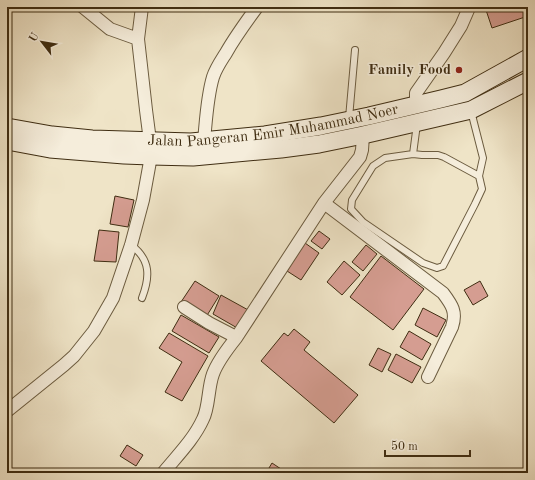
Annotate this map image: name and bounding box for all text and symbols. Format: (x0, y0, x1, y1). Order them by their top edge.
north arrow (22, 22, 62, 62)
text: U (28, 31, 42, 44)
place label: Family Food (368, 63, 451, 78)
marker: Family Food (454, 65, 464, 75)
street label: Jalan Pangeran Emir Muhammad Noer (147, 102, 400, 150)
scale bar (385, 432, 470, 458)
text: 50 m (391, 440, 418, 453)

